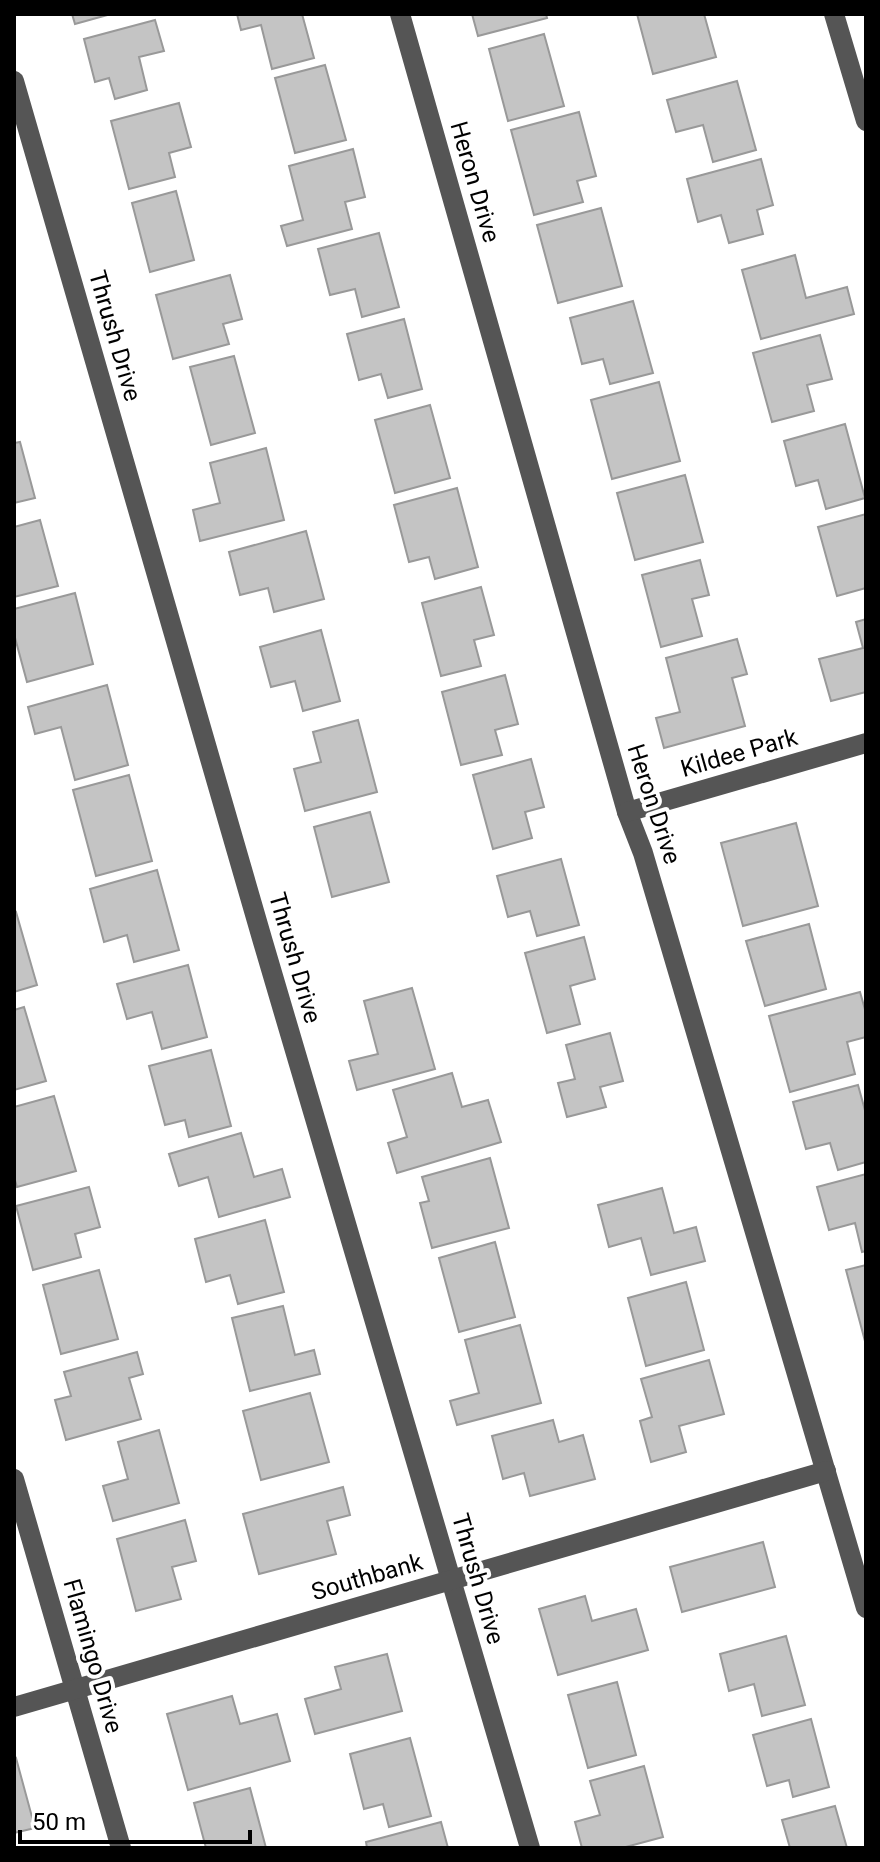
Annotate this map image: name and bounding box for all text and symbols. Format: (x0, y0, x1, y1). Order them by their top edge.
street label: Heron Drive (444, 118, 506, 246)
street label: Thrush Drive (83, 268, 147, 404)
street label: Kildee Park (677, 723, 801, 783)
street label: Heron Drive (621, 740, 687, 868)
street label: Thrush Drive (263, 890, 327, 1026)
street label: Thrush Drive (446, 1511, 510, 1647)
street label: Southbank (308, 1548, 427, 1606)
street label: Flamingo Drive (58, 1576, 128, 1736)
scale bar (20, 1794, 250, 1844)
text: 50 m (32, 1808, 86, 1836)

